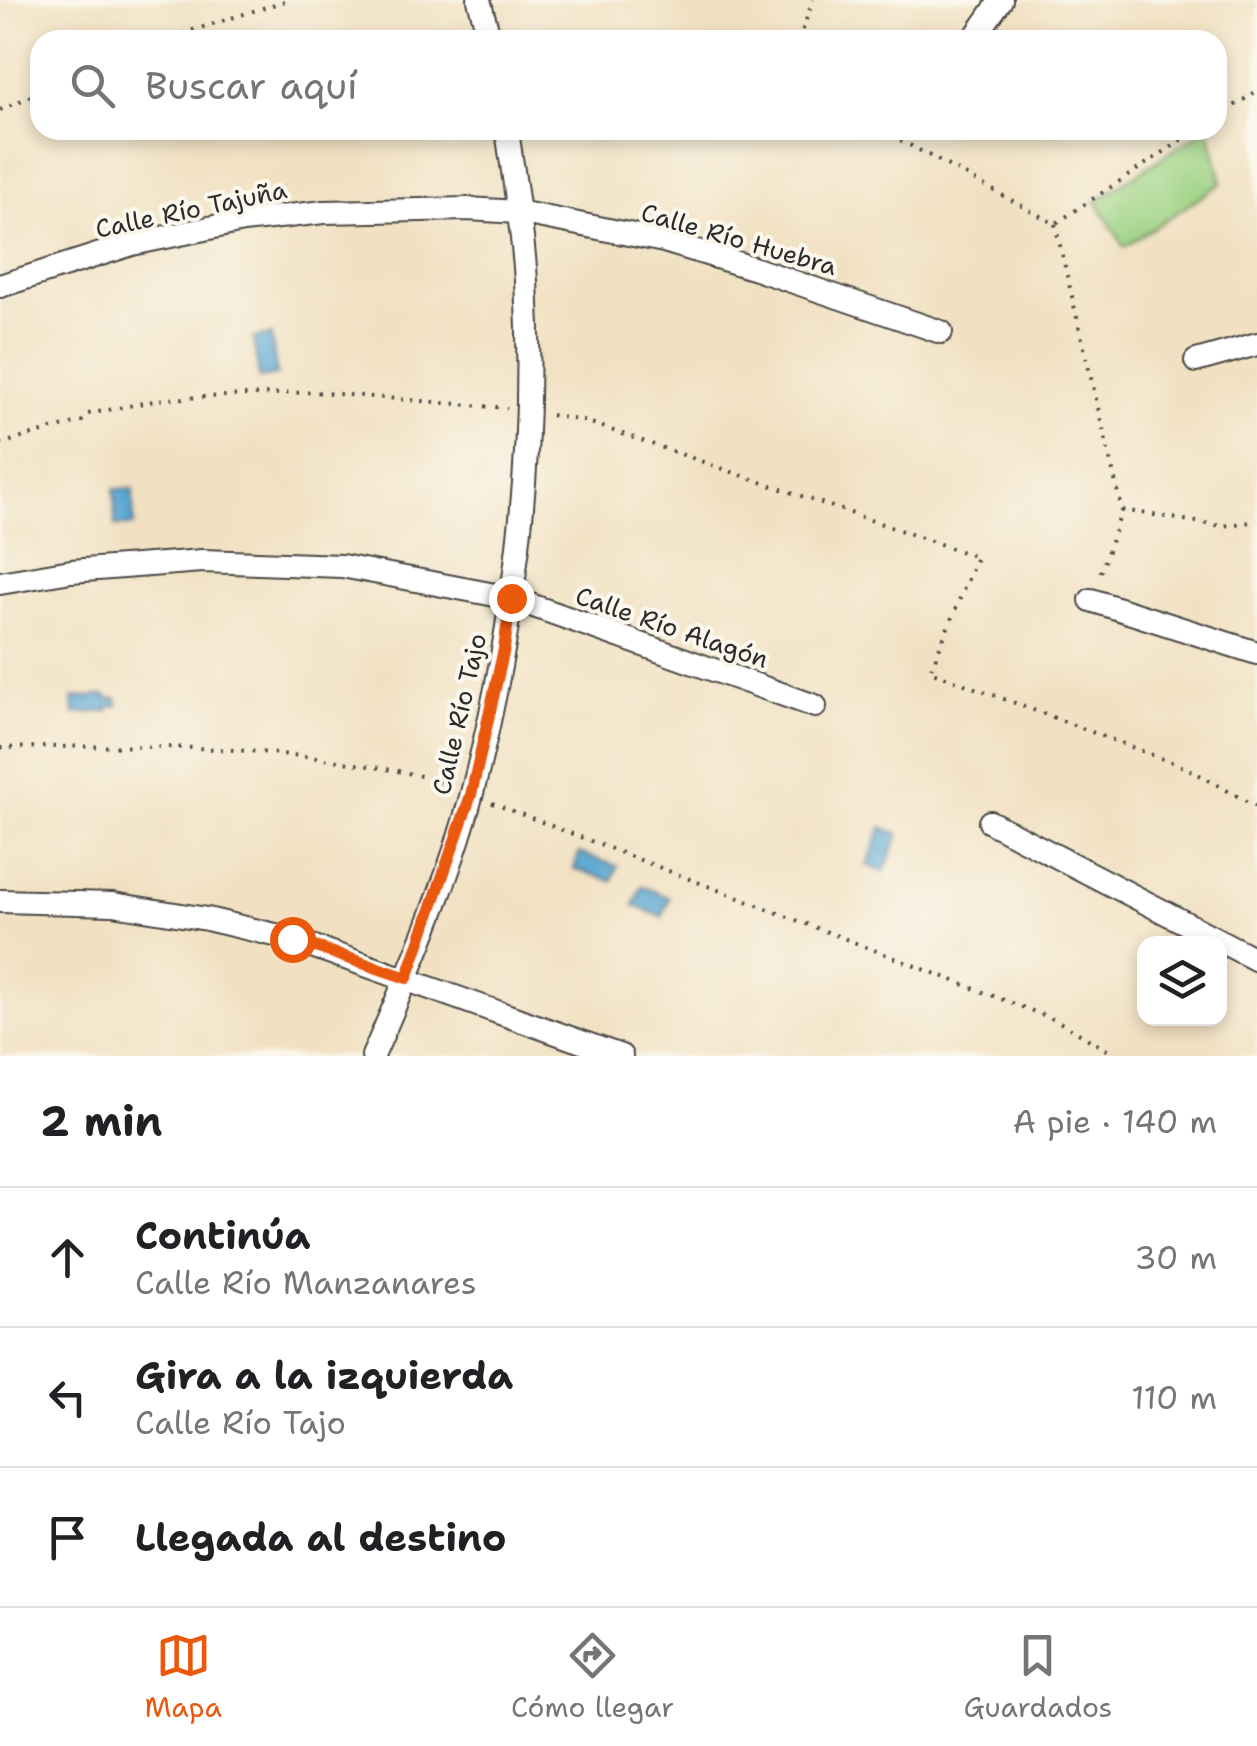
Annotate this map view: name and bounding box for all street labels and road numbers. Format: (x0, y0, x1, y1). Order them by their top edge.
street label: Calle Río Tajuña (92, 172, 290, 246)
street label: Calle Río Huebra (637, 195, 841, 283)
street label: Calle Río Alagón (571, 578, 773, 676)
street label: Calle Río Tajo (424, 630, 494, 798)

